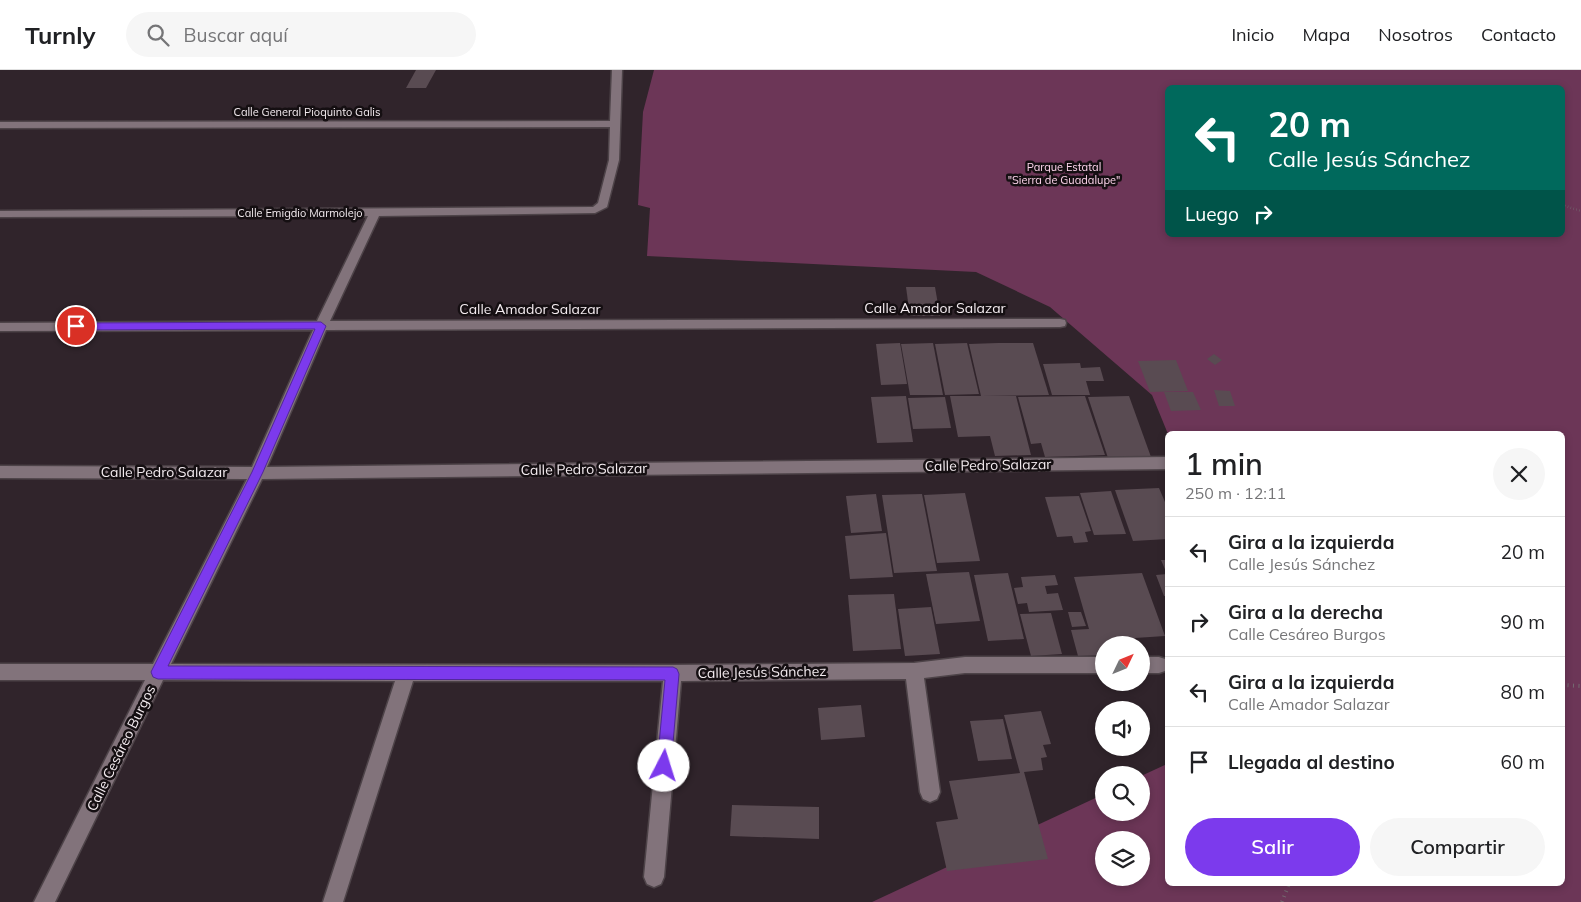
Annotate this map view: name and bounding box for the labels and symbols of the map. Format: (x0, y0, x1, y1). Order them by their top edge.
street label: Calle General Pioquinto Galis (234, 105, 380, 119)
park label: Parque Estatal "Sierra de Guadalupe" (1008, 160, 1120, 187)
street label: Calle Emigdio Marmolejo (237, 206, 363, 220)
street label: Calle Amador Salazar (864, 299, 1007, 317)
street label: Calle Amador Salazar (459, 300, 602, 318)
pin (55, 305, 97, 347)
street label: Calle Pedro Salazar (925, 455, 1052, 475)
street label: Calle Pedro Salazar (521, 459, 648, 479)
street label: Calle Pedro Salazar (101, 463, 228, 481)
north arrow (1095, 636, 1150, 691)
street label: Calle Jesús Sánchez (697, 662, 827, 682)
street label: Calle Cesáreo Burgos (83, 682, 159, 814)
position arrow (637, 739, 689, 791)

